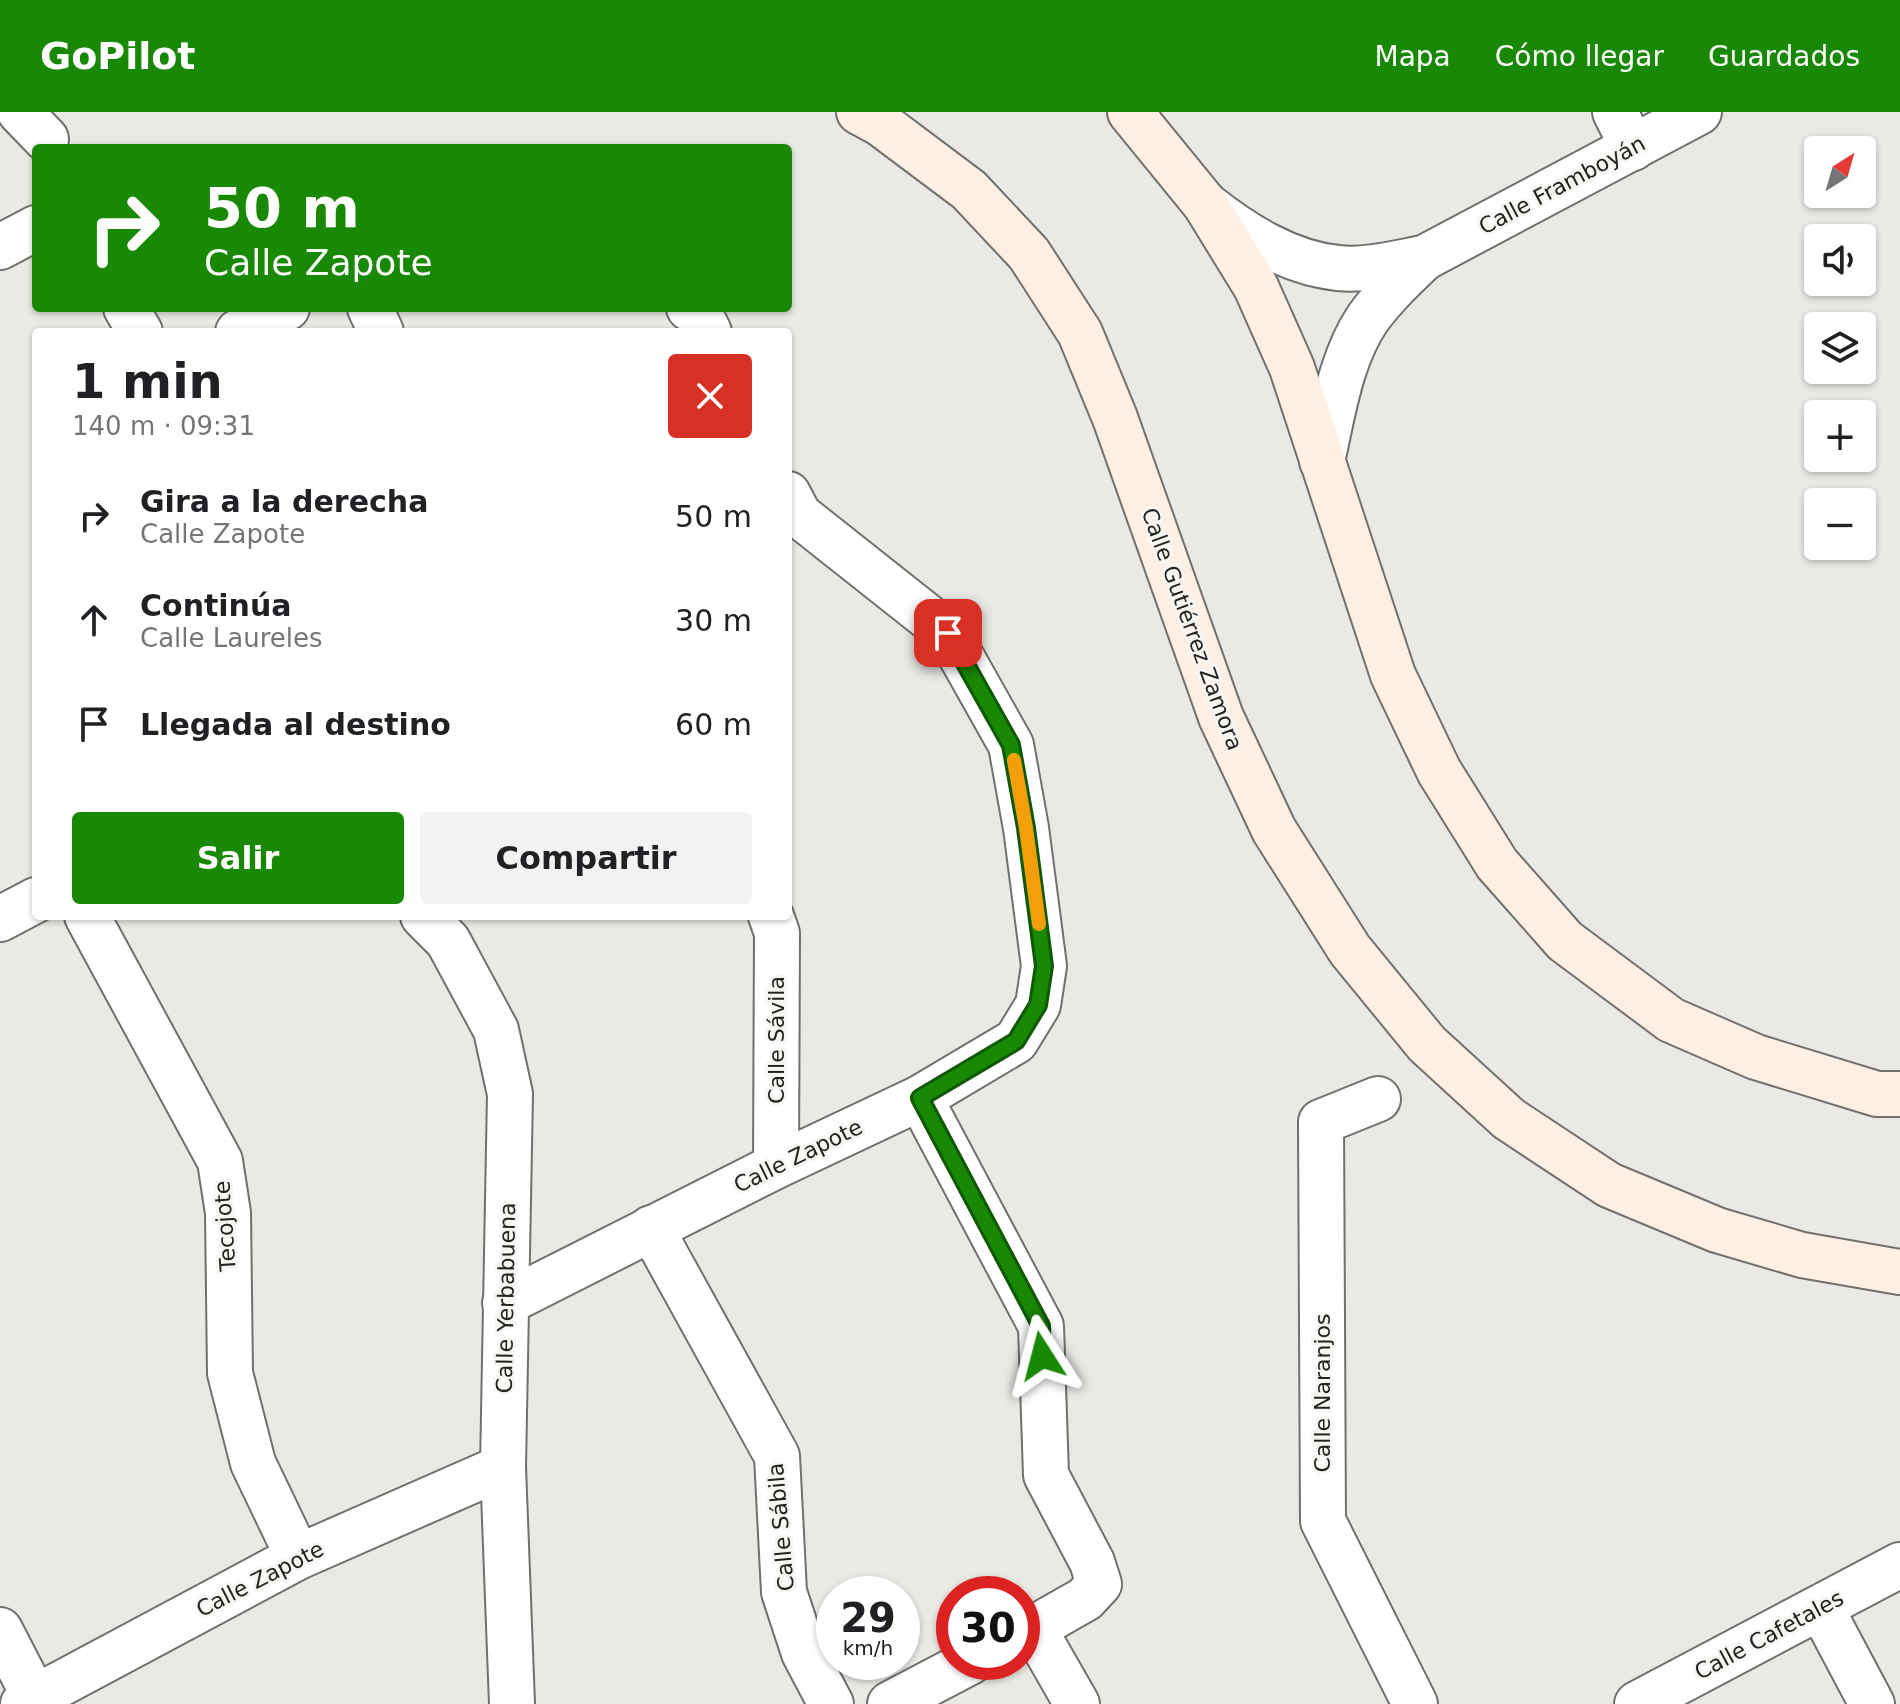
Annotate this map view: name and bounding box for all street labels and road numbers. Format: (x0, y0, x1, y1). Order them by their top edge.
street label: Calle Framboyán (1475, 131, 1649, 239)
street label: Calle Gutiérrez Zamora (1136, 504, 1248, 754)
street label: Calle Sávila (764, 976, 789, 1104)
street label: Calle Zapote (730, 1114, 866, 1198)
street label: Tecojote (209, 1180, 241, 1273)
street label: Calle Yerbabuena (492, 1202, 520, 1394)
street label: Calle Naranjos (1310, 1313, 1335, 1473)
street label: Calle Sábila (763, 1462, 799, 1592)
street label: Calle Zapote (192, 1536, 328, 1622)
street label: Calle Cafetales (1690, 1585, 1848, 1685)

